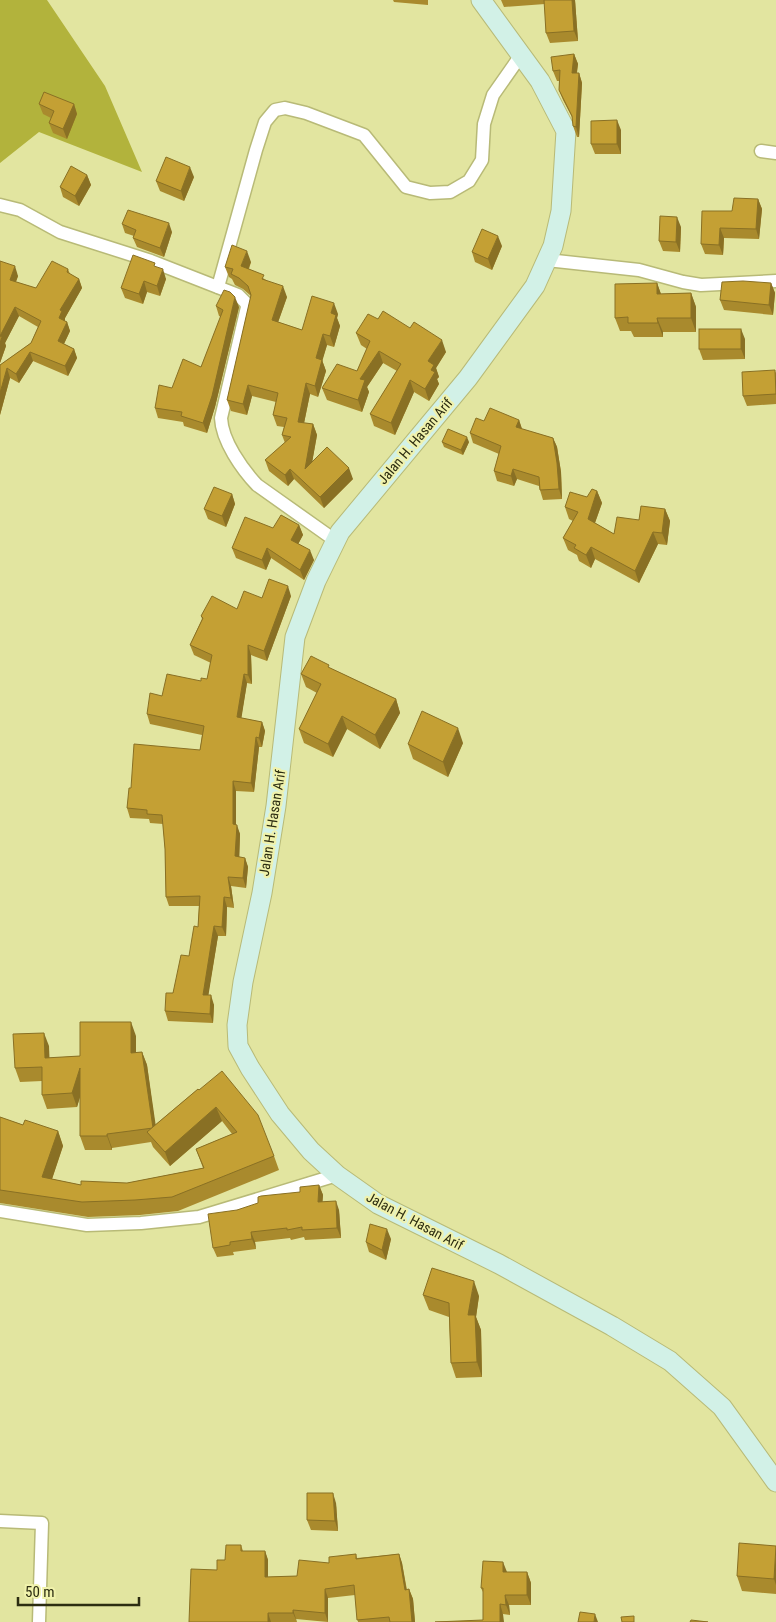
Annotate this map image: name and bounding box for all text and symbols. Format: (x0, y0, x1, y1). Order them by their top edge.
street label: Jalan H. Hasan Arif (374, 394, 456, 487)
street label: Jalan H. Hasan Arif (256, 768, 288, 877)
street label: Jalan H. Hasan Arif (364, 1189, 467, 1254)
scale bar (18, 1574, 139, 1606)
text: 50 m (25, 1583, 55, 1601)

